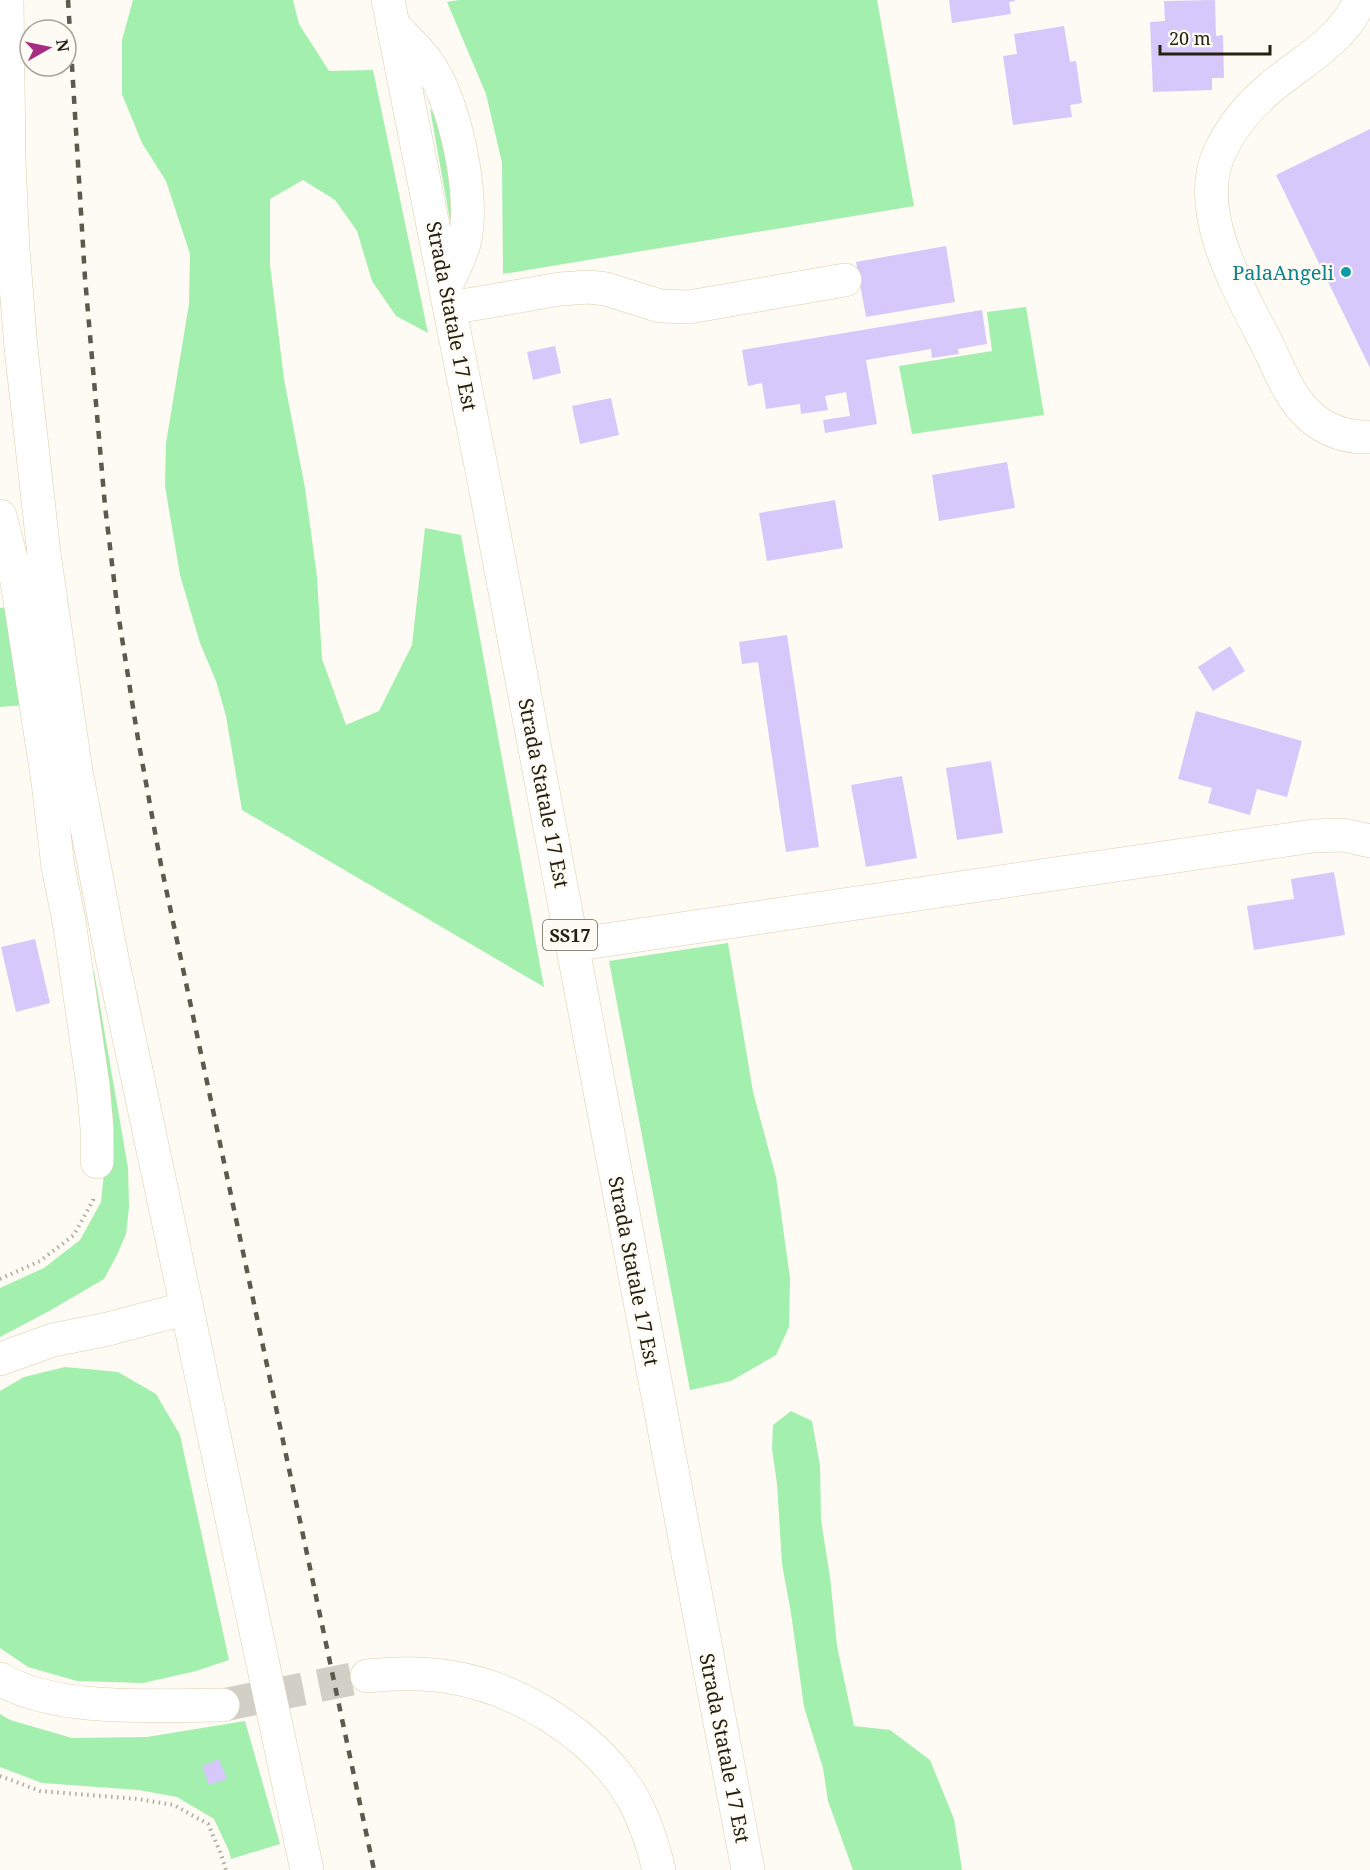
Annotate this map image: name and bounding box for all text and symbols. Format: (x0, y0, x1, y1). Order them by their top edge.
north arrow (18, 18, 78, 78)
scale bar (1160, 18, 1270, 56)
text: 20 m (1169, 26, 1211, 50)
text: N (51, 38, 75, 54)
street label: Strada Statale 17 Est (420, 219, 484, 413)
place label: PalaAngeli (1232, 259, 1335, 286)
marker: PalaAngeli (1339, 265, 1353, 279)
street label: Strada Statale 17 Est (512, 696, 576, 890)
road number: SS17 (543, 920, 597, 950)
street label: Strada Statale 17 Est (602, 1174, 666, 1368)
street label: Strada Statale 17 Est (693, 1651, 757, 1845)

